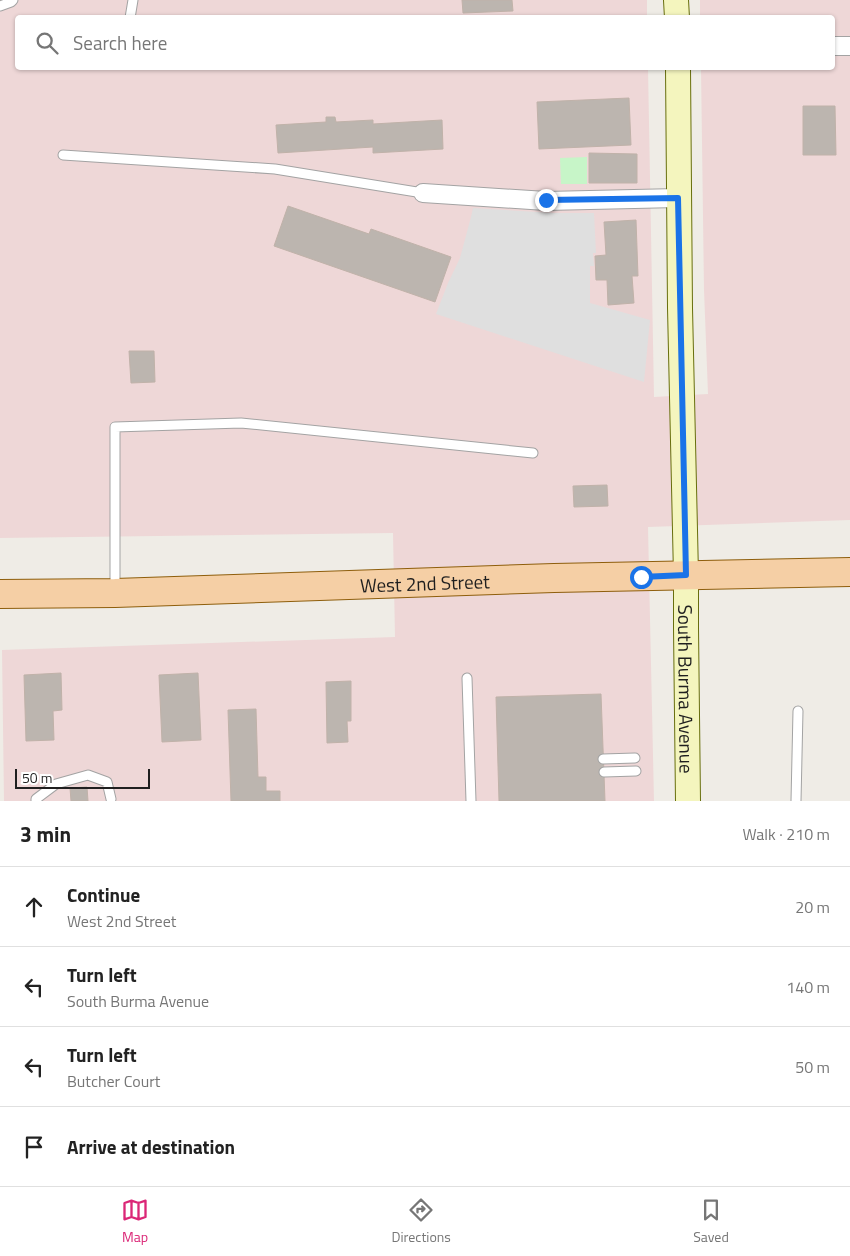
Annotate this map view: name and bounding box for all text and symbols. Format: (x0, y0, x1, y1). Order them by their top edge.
search box (15, 15, 835, 70)
text: Search here (73, 28, 167, 57)
icon: search (33, 29, 61, 57)
route end (535, 189, 558, 212)
street label: West 2nd Street (359, 566, 491, 599)
route start (630, 566, 653, 589)
street label: South Burma Avenue (671, 604, 702, 774)
scale bar (15, 766, 150, 789)
text: 50 m (22, 767, 52, 788)
text: 3 min (20, 818, 71, 850)
text: Walk · 210 m (742, 822, 830, 846)
text: Continue (67, 880, 140, 909)
icon: ahead (20, 893, 48, 921)
text: 20 m (795, 895, 830, 919)
text: West 2nd Street (67, 909, 176, 933)
text: Turn left (67, 960, 137, 989)
icon: left (20, 973, 48, 1001)
text: 140 m (786, 975, 830, 999)
text: South Burma Avenue (67, 989, 209, 1013)
text: Turn left (67, 1040, 137, 1069)
icon: left (20, 1053, 48, 1081)
text: 50 m (795, 1055, 830, 1079)
text: Butcher Court (67, 1069, 160, 1093)
text: Arrive at destination (67, 1132, 235, 1161)
icon: arrive (20, 1133, 48, 1161)
tab: Map (121, 1196, 149, 1247)
tab: Directions (391, 1196, 451, 1247)
tab: Saved (693, 1196, 729, 1247)

